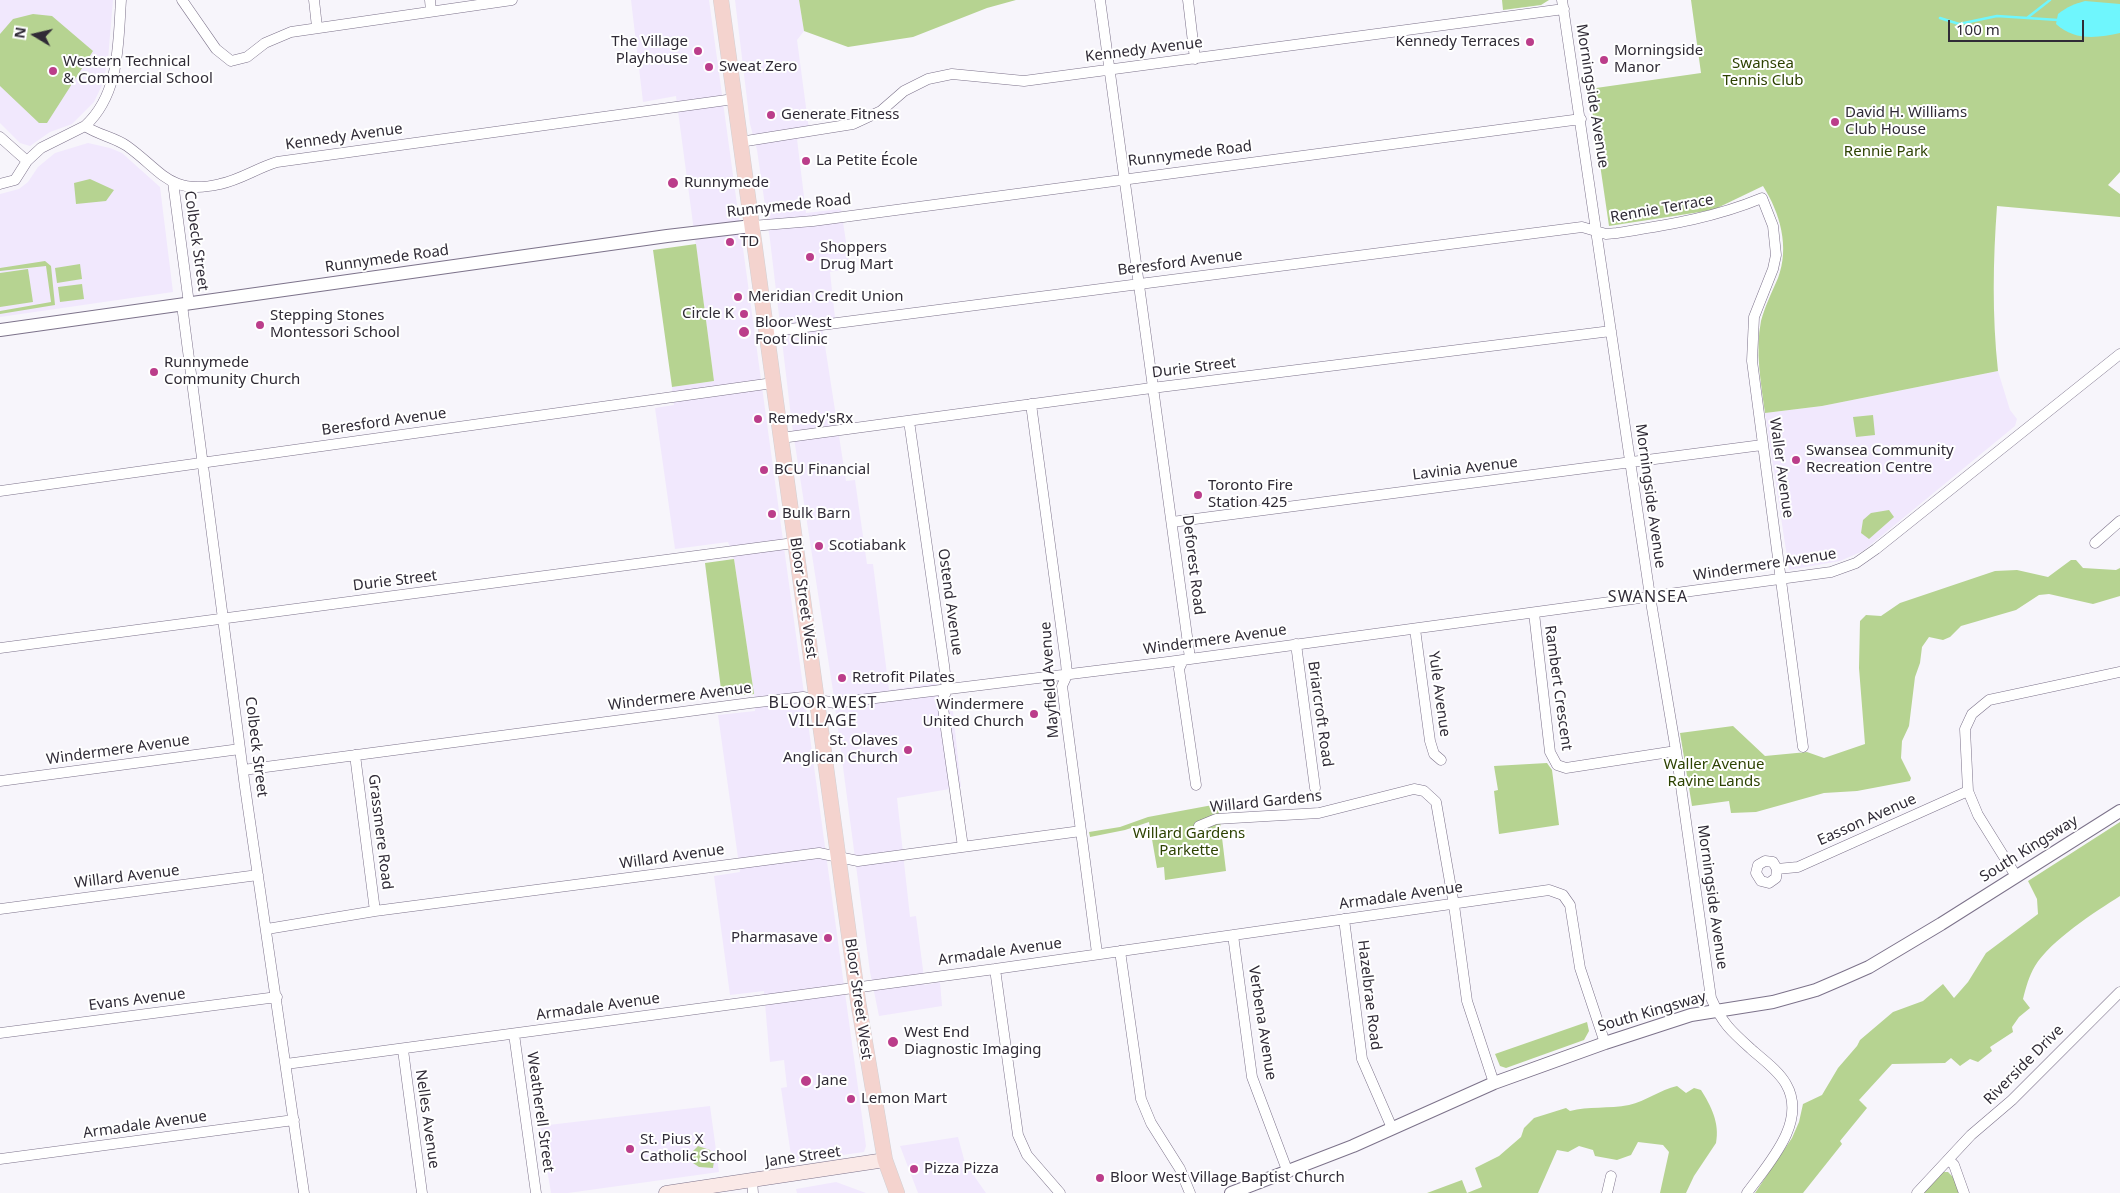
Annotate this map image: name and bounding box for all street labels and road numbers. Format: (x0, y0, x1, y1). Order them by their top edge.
street label: Morningside Avenue (1572, 23, 1612, 169)
street label: Kennedy Avenue (1084, 34, 1204, 66)
street label: Kennedy Avenue (284, 120, 404, 154)
street label: Runnymede Road (1127, 137, 1253, 171)
street label: Colbeck Street (180, 190, 212, 292)
street label: Runnymede Road (726, 191, 852, 221)
street label: Rennie Terrace (1609, 191, 1715, 227)
street label: Runnymede Road (324, 241, 450, 277)
street label: Beresford Avenue (1117, 246, 1243, 280)
street label: Durie Street (1151, 354, 1237, 382)
street label: Beresford Avenue (321, 404, 447, 440)
street label: Waller Avenue (1765, 417, 1797, 519)
street label: Morningside Avenue (1631, 423, 1669, 569)
street label: Lavinia Avenue (1411, 454, 1519, 484)
street label: Deforest Road (1178, 514, 1208, 616)
street label: Bloor Street West (786, 536, 820, 660)
street label: Windermere Avenue (1692, 545, 1838, 585)
street label: Ostend Avenue (934, 547, 966, 657)
street label: Durie Street (352, 567, 438, 595)
street label: Mayfield Avenue (1037, 621, 1063, 739)
street label: Windermere Avenue (1142, 621, 1288, 659)
street label: Rambert Crescent (1540, 624, 1576, 752)
street label: Yule Avenue (1424, 650, 1454, 738)
street label: Briarcroft Road (1304, 660, 1336, 768)
street label: Windermere Avenue (607, 679, 753, 715)
street label: Colbeck Street (241, 696, 271, 798)
street label: Windermere Avenue (45, 731, 191, 769)
street label: Grassmere Road (364, 773, 396, 891)
street label: Willard Gardens (1209, 787, 1323, 817)
street label: Easson Avenue (1815, 790, 1919, 850)
street label: South Kingsway (1977, 812, 2081, 886)
street label: Morningside Avenue (1693, 824, 1731, 970)
street label: Willard Avenue (618, 841, 726, 873)
street label: Willard Avenue (73, 862, 181, 892)
street label: Armadale Avenue (1338, 878, 1464, 914)
street label: Armadale Avenue (937, 934, 1063, 970)
street label: Bloor Street West (841, 937, 875, 1061)
street label: Hazelbrae Road (1353, 939, 1385, 1051)
street label: Verbena Avenue (1244, 965, 1280, 1081)
street label: Evans Avenue (88, 985, 186, 1015)
street label: South Kingsway (1596, 988, 1708, 1036)
street label: Armadale Avenue (535, 989, 661, 1025)
street label: Riverside Drive (1980, 1021, 2068, 1109)
street label: Weatherell Street (523, 1051, 557, 1173)
street label: Nelles Avenue (411, 1068, 443, 1170)
street label: Armadale Avenue (82, 1107, 208, 1143)
street label: Jane Street (764, 1143, 842, 1171)

